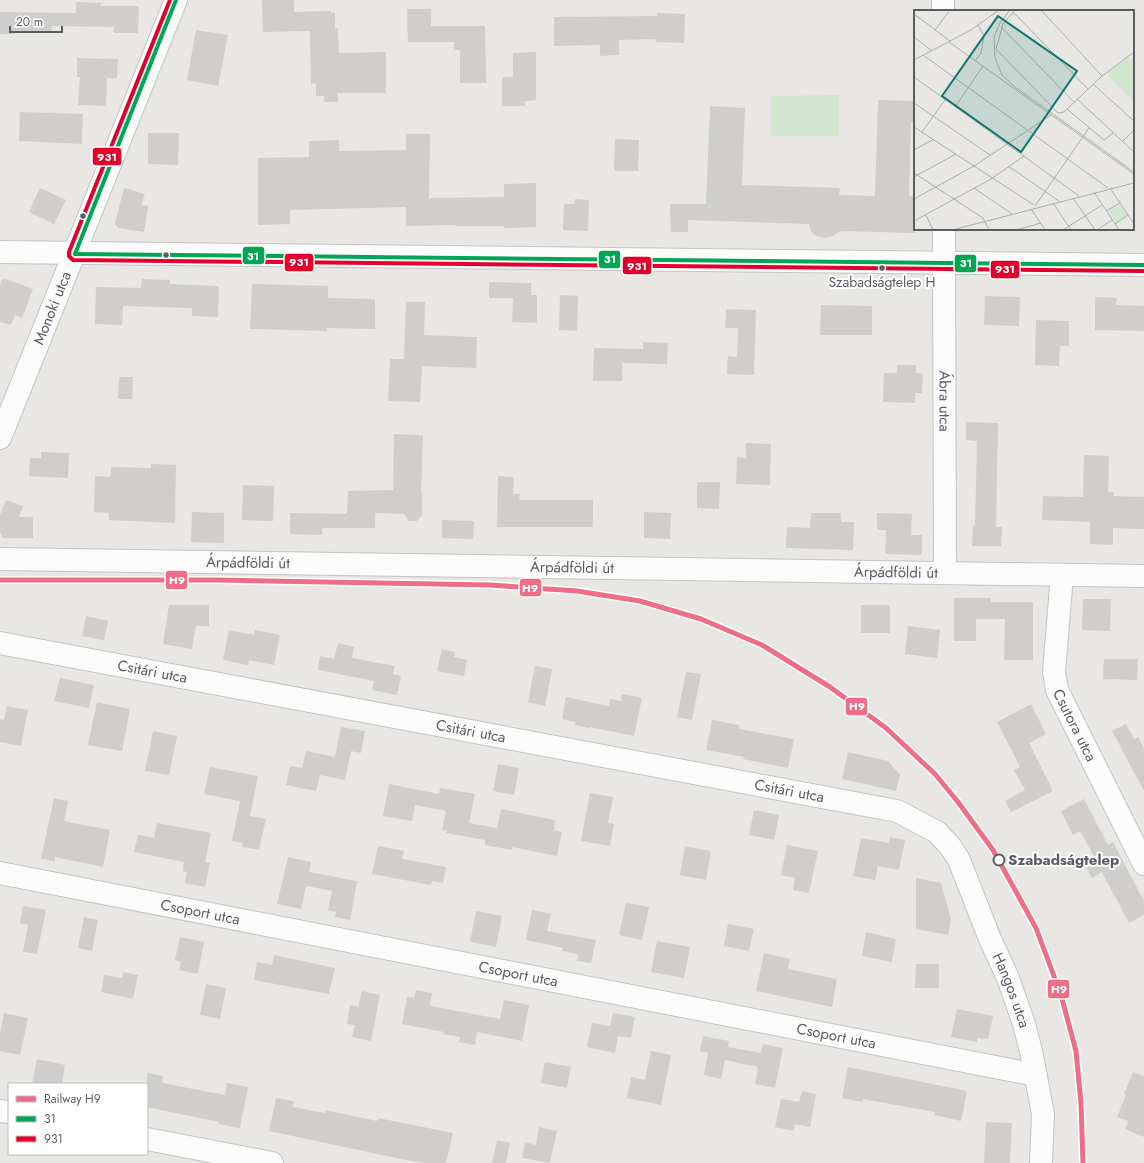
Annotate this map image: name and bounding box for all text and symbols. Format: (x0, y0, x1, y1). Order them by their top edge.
scale bar (10, 8, 62, 34)
inset map (914, 10, 1134, 230)
text: 20 m (16, 13, 43, 31)
line badge: 931 (92, 147, 122, 166)
text: 931 (97, 149, 117, 165)
unlabelled marker (78, 211, 88, 221)
line badge: 31 (242, 246, 265, 265)
text: 31 (247, 248, 259, 264)
unlabelled marker (161, 250, 171, 260)
line badge: 31 (598, 250, 621, 269)
text: 31 (604, 251, 616, 267)
line badge: 931 (284, 253, 314, 272)
text: 931 (289, 254, 309, 270)
line badge: 31 (954, 254, 977, 273)
text: 31 (960, 255, 972, 271)
line badge: 931 (622, 256, 652, 275)
text: 931 (627, 258, 647, 274)
line badge: 931 (990, 260, 1020, 279)
text: 931 (995, 261, 1015, 277)
marker: Szabadságtelep H (877, 263, 887, 273)
street label: Monoki utca (28, 268, 77, 348)
place label: Szabadságtelep H (828, 272, 936, 292)
street label: Ábra utca (933, 370, 956, 432)
street label: Árpádföldi út (206, 551, 290, 574)
street label: Árpádföldi út (530, 556, 614, 579)
street label: Árpádföldi út (854, 561, 938, 584)
line badge: H9 (165, 570, 188, 590)
text: H9 (169, 572, 185, 588)
line badge: H9 (519, 578, 542, 597)
text: H9 (522, 580, 538, 596)
street label: Csitári utca (116, 654, 189, 689)
street label: Csutora utca (1047, 685, 1102, 765)
line badge: H9 (845, 697, 868, 716)
text: H9 (849, 698, 865, 714)
street label: Csitári utca (434, 714, 508, 748)
street label: Csitári utca (753, 774, 826, 808)
place label: Szabadságtelep (1008, 849, 1119, 871)
marker: Szabadságtelep (992, 853, 1006, 867)
street label: Csoport utca (159, 894, 242, 931)
street label: Hangos utca (987, 949, 1036, 1031)
street label: Csoport utca (477, 956, 560, 993)
line badge: H9 (1047, 979, 1070, 999)
text: H9 (1051, 981, 1067, 997)
street label: Csoport utca (795, 1018, 878, 1055)
legend (8, 1083, 148, 1155)
text: Railway H9 (44, 1090, 101, 1108)
text: 31 (44, 1110, 56, 1128)
text: 931 (44, 1130, 63, 1148)

